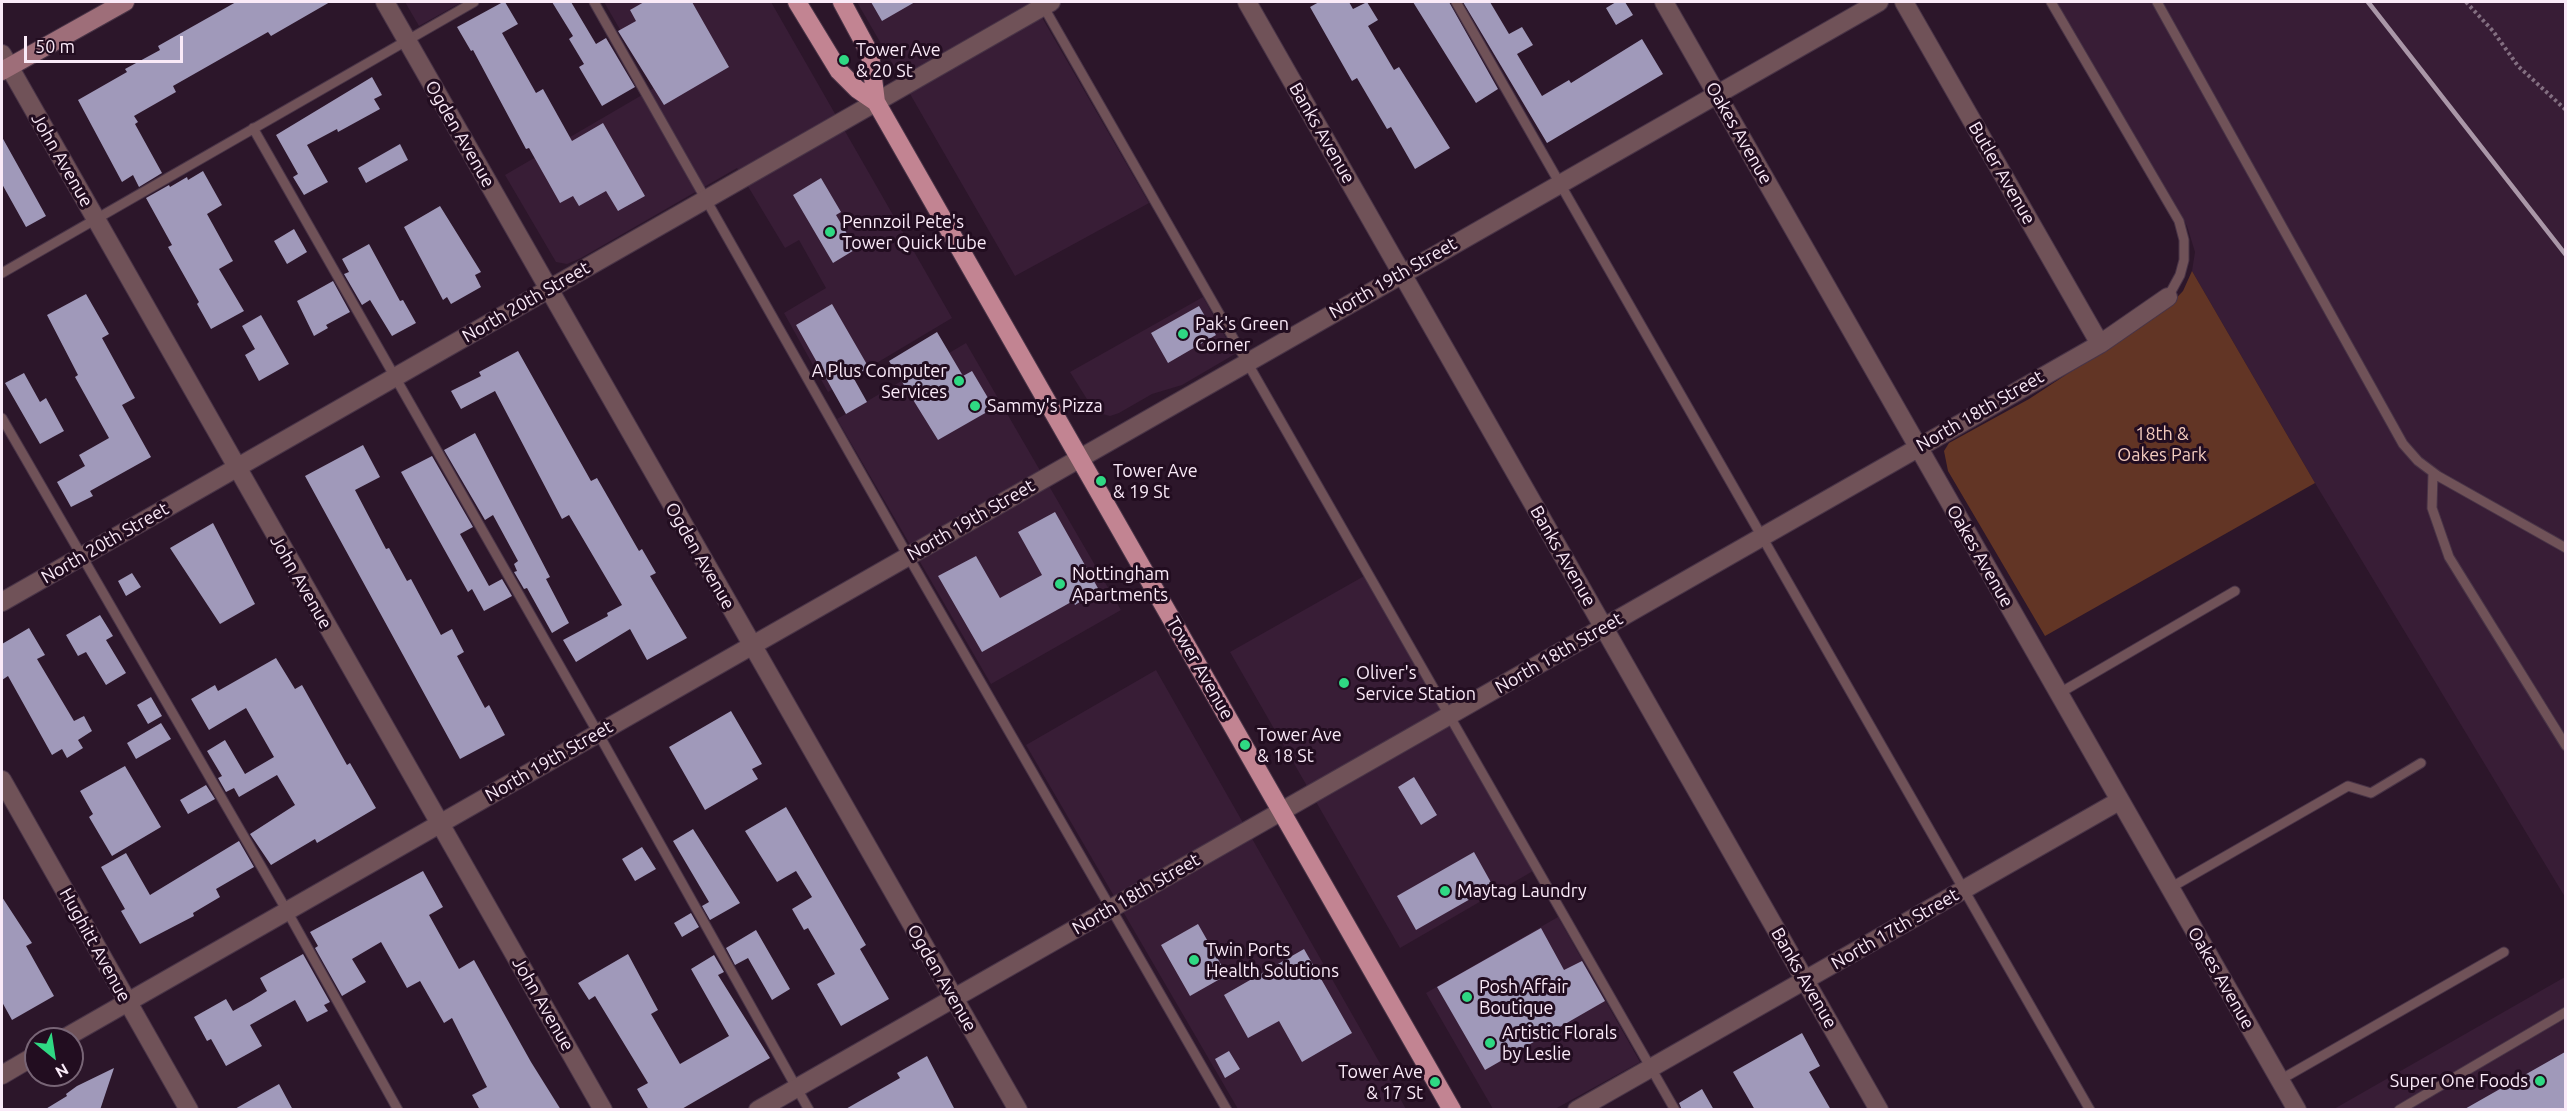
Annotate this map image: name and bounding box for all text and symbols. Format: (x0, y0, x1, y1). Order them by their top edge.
scale bar (27, 24, 186, 62)
text: 50 m (35, 36, 75, 56)
place label: Tower Ave & 20 St (856, 39, 941, 82)
marker: Tower Ave & 20 St (837, 53, 851, 67)
street label: Ogden Avenue (421, 77, 499, 191)
street label: Oakes Avenue (1701, 78, 1777, 188)
street label: Banks Avenue (1284, 79, 1360, 187)
street label: John Avenue (26, 109, 98, 211)
street label: Butler Avenue (1964, 118, 2040, 228)
place label: Pennzoil Pete's Tower Quick Lube (842, 211, 987, 254)
marker: Pennzoil Pete's Tower Quick Lube (823, 225, 837, 239)
street label: North 19th Street (1325, 233, 1461, 323)
street label: North 20th Street (458, 257, 594, 347)
place label: Pak's Green Corner (1195, 313, 1289, 356)
marker: Pak's Green Corner (1176, 327, 1190, 341)
place label: A Plus Computer Services (812, 360, 947, 403)
street label: North 18th Street (1912, 366, 2048, 456)
marker: A Plus Computer Services (952, 374, 966, 388)
place label: Sammy's Pizza (987, 395, 1103, 417)
marker: Sammy's Pizza (968, 399, 982, 413)
park label: 18th & Oakes Park (2117, 423, 2207, 466)
place label: Tower Ave & 19 St (1113, 460, 1198, 502)
marker: Tower Ave & 19 St (1094, 474, 1108, 488)
street label: North 19th Street (903, 475, 1039, 565)
street label: North 20th Street (37, 498, 173, 588)
street label: Ogden Avenue (661, 499, 739, 613)
street label: Oakes Avenue (1942, 501, 2018, 611)
street label: Banks Avenue (1525, 502, 1601, 610)
street label: John Avenue (265, 531, 337, 633)
place label: Nottingham Apartments (1072, 563, 1170, 606)
marker: Nottingham Apartments (1053, 577, 1067, 591)
street label: North 18th Street (1491, 608, 1627, 698)
street label: Tower Avenue (1162, 613, 1238, 723)
place label: Oliver's Service Station (1356, 662, 1476, 704)
marker: Oliver's Service Station (1337, 676, 1351, 690)
street label: North 19th Street (481, 716, 617, 806)
place label: Tower Ave & 18 St (1257, 724, 1342, 766)
marker: Tower Ave & 18 St (1238, 738, 1252, 752)
street label: North 18th Street (1068, 849, 1204, 939)
place label: Maytag Laundry (1457, 880, 1587, 902)
street label: Hughitt Avenue (55, 884, 135, 1006)
marker: Maytag Laundry (1438, 884, 1452, 898)
street label: North 17th Street (1827, 884, 1963, 974)
street label: Ogden Avenue (903, 921, 981, 1035)
street label: Oakes Avenue (2183, 923, 2259, 1033)
street label: Banks Avenue (1766, 924, 1842, 1032)
place label: Twin Ports Health Solutions (1206, 939, 1339, 982)
street label: John Avenue (507, 953, 579, 1055)
marker: Twin Ports Health Solutions (1187, 953, 1201, 967)
place label: Posh Affair Boutique (1479, 976, 1568, 1018)
marker: Posh Affair Boutique (1460, 990, 1474, 1004)
place label: Artistic Florals by Leslie (1502, 1022, 1617, 1064)
north arrow (24, 1027, 84, 1087)
marker: Artistic Florals by Leslie (1483, 1036, 1497, 1050)
text: N (52, 1060, 72, 1082)
place label: Tower Ave & 17 St (1338, 1061, 1423, 1104)
place label: Super One Foods (2390, 1070, 2528, 1092)
marker: Super One Foods (2533, 1074, 2547, 1088)
marker: Tower Ave & 17 St (1428, 1075, 1442, 1089)

